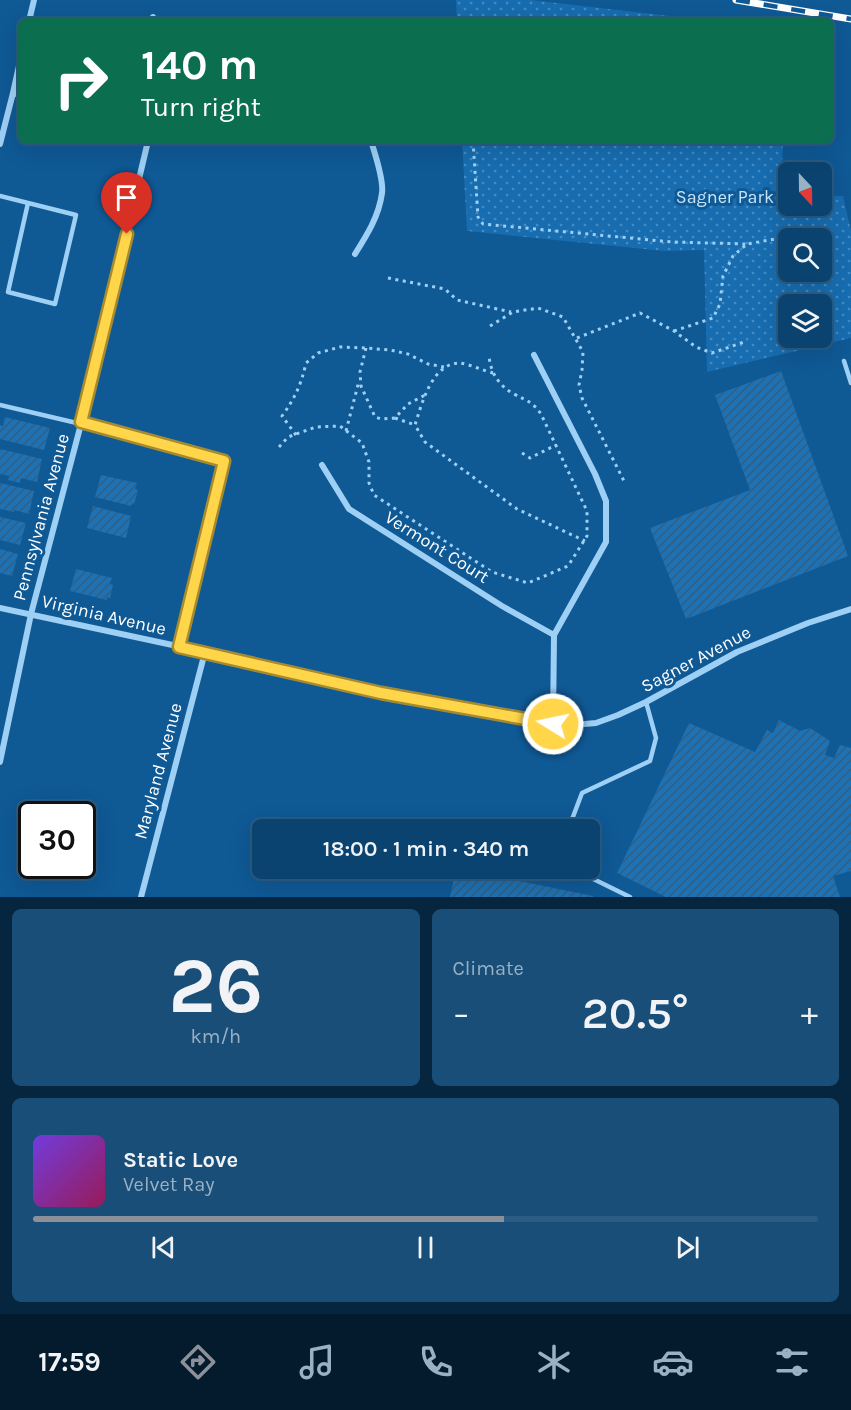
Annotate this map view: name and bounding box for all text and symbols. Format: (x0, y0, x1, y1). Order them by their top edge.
text: 140 m (141, 40, 258, 90)
icon: right (42, 42, 120, 120)
text: Turn right (141, 91, 261, 123)
north arrow (778, 162, 832, 216)
map controls (778, 162, 832, 348)
pin (101, 172, 152, 234)
icon: arrive (110, 181, 143, 214)
park label: Sagner Park (676, 186, 774, 208)
button: search (778, 228, 832, 282)
button: layers (778, 294, 832, 348)
street label: Pennsylvania Avenue (8, 431, 74, 603)
street label: Vermont Court (381, 506, 493, 588)
street label: Virginia Avenue (40, 590, 168, 640)
street label: Sagner Avenue (637, 621, 755, 697)
position arrow (521, 692, 585, 756)
street label: Maryland Avenue (129, 701, 187, 841)
speed limit sign: 30 (18, 801, 96, 879)
text: 18:00 · 1 min · 340 m (323, 836, 529, 862)
text: 26 (168, 940, 263, 1032)
text: Climate (453, 957, 524, 980)
text: 20.5° (582, 987, 689, 1039)
text: − (453, 994, 470, 1032)
text: + (801, 994, 818, 1032)
text: km/h (190, 1025, 241, 1048)
text: Static Love (123, 1147, 238, 1173)
text: Velvet Ray (123, 1173, 215, 1196)
icon: previous (147, 1231, 180, 1264)
icon: pause (409, 1231, 442, 1264)
icon: next (671, 1231, 704, 1264)
icon: directions (177, 1341, 219, 1383)
icon: music (296, 1341, 338, 1383)
icon: phone (415, 1341, 457, 1383)
icon: climate (533, 1341, 575, 1383)
icon: car (652, 1341, 694, 1383)
icon: filters (771, 1341, 813, 1383)
text: 17:59 (38, 1346, 101, 1378)

